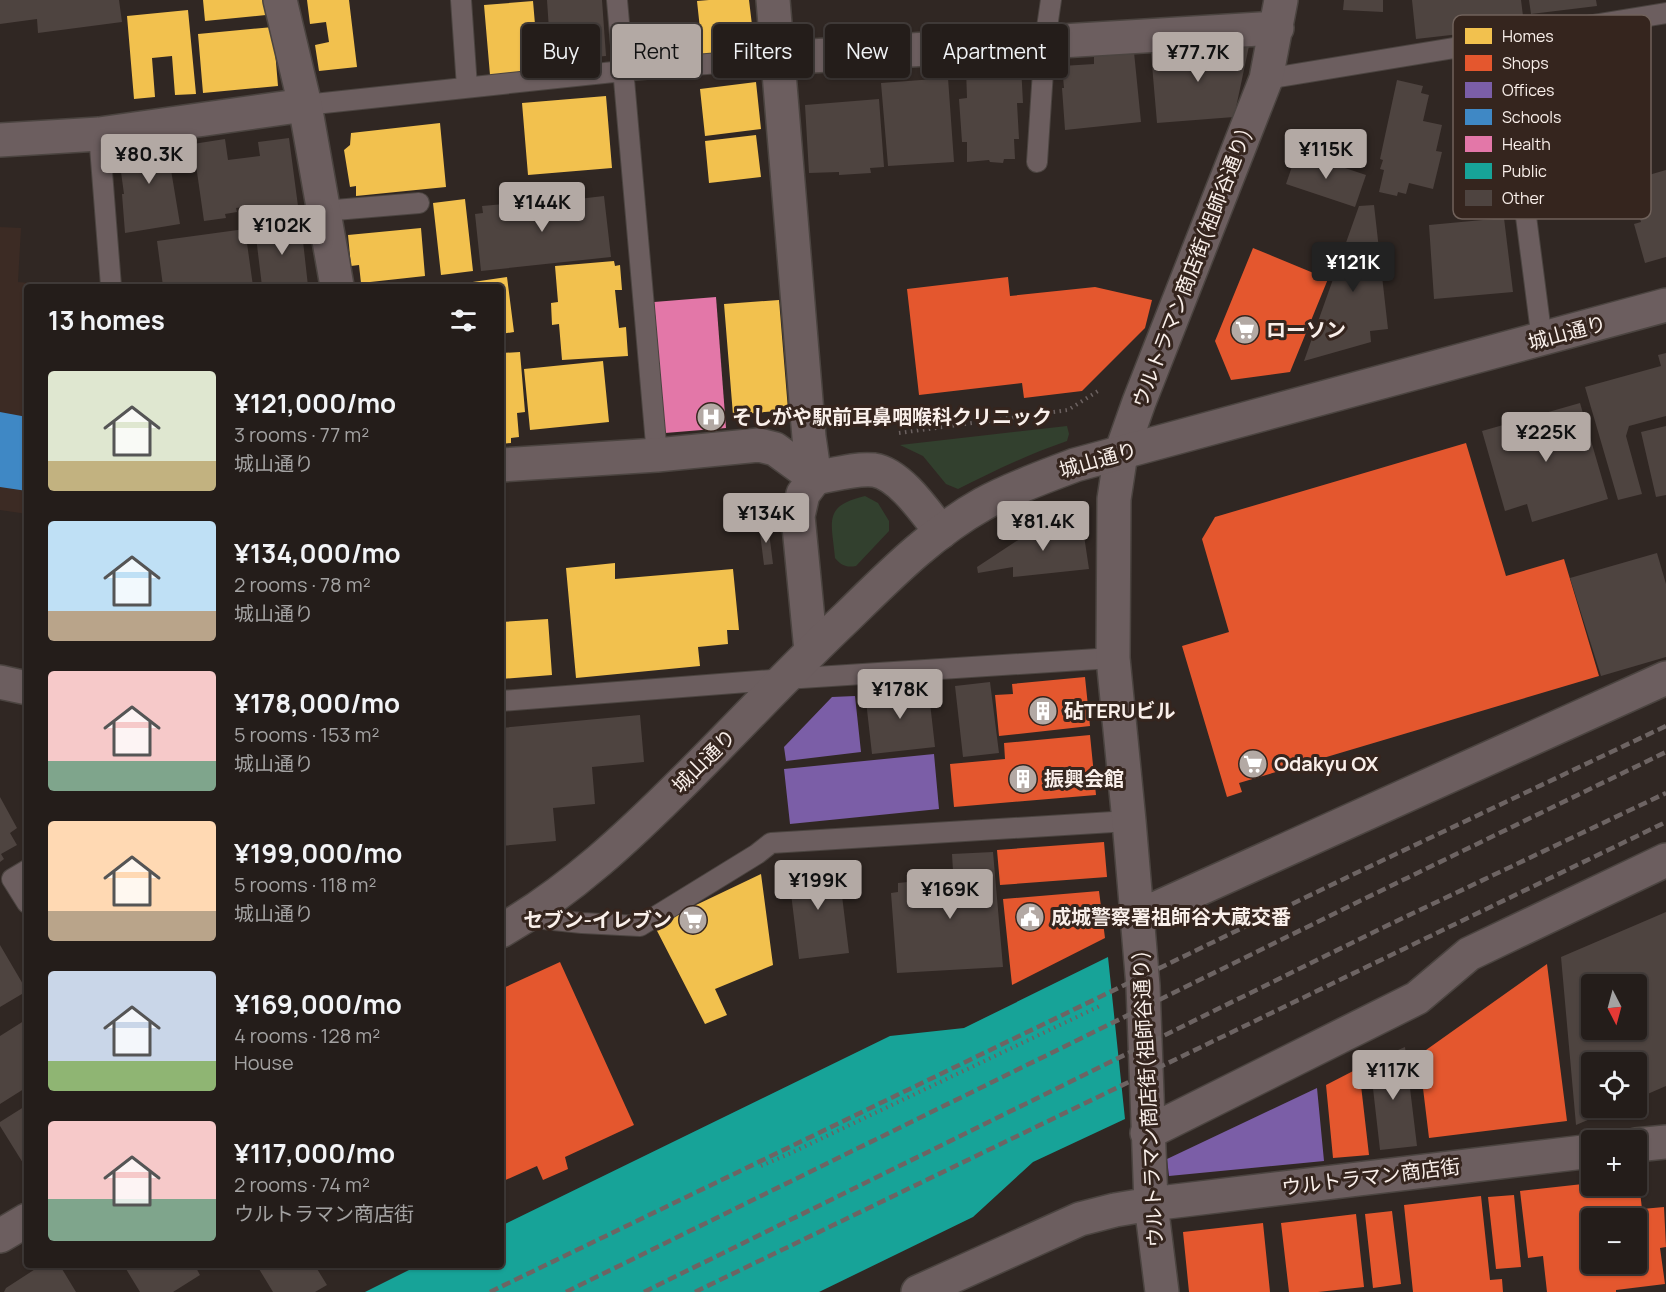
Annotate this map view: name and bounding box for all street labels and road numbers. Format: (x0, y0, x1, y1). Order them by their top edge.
street label: ウルトラマン商店街(祖師谷通り) (1126, 124, 1257, 411)
street label: 城山通り (1525, 309, 1609, 356)
street label: 城山通り (1056, 436, 1140, 484)
street label: 城山通り (666, 723, 741, 798)
street label: ウルトラマン商店街(祖師谷通り) (1126, 950, 1169, 1248)
street label: ウルトラマン商店街 (1280, 1152, 1462, 1201)

